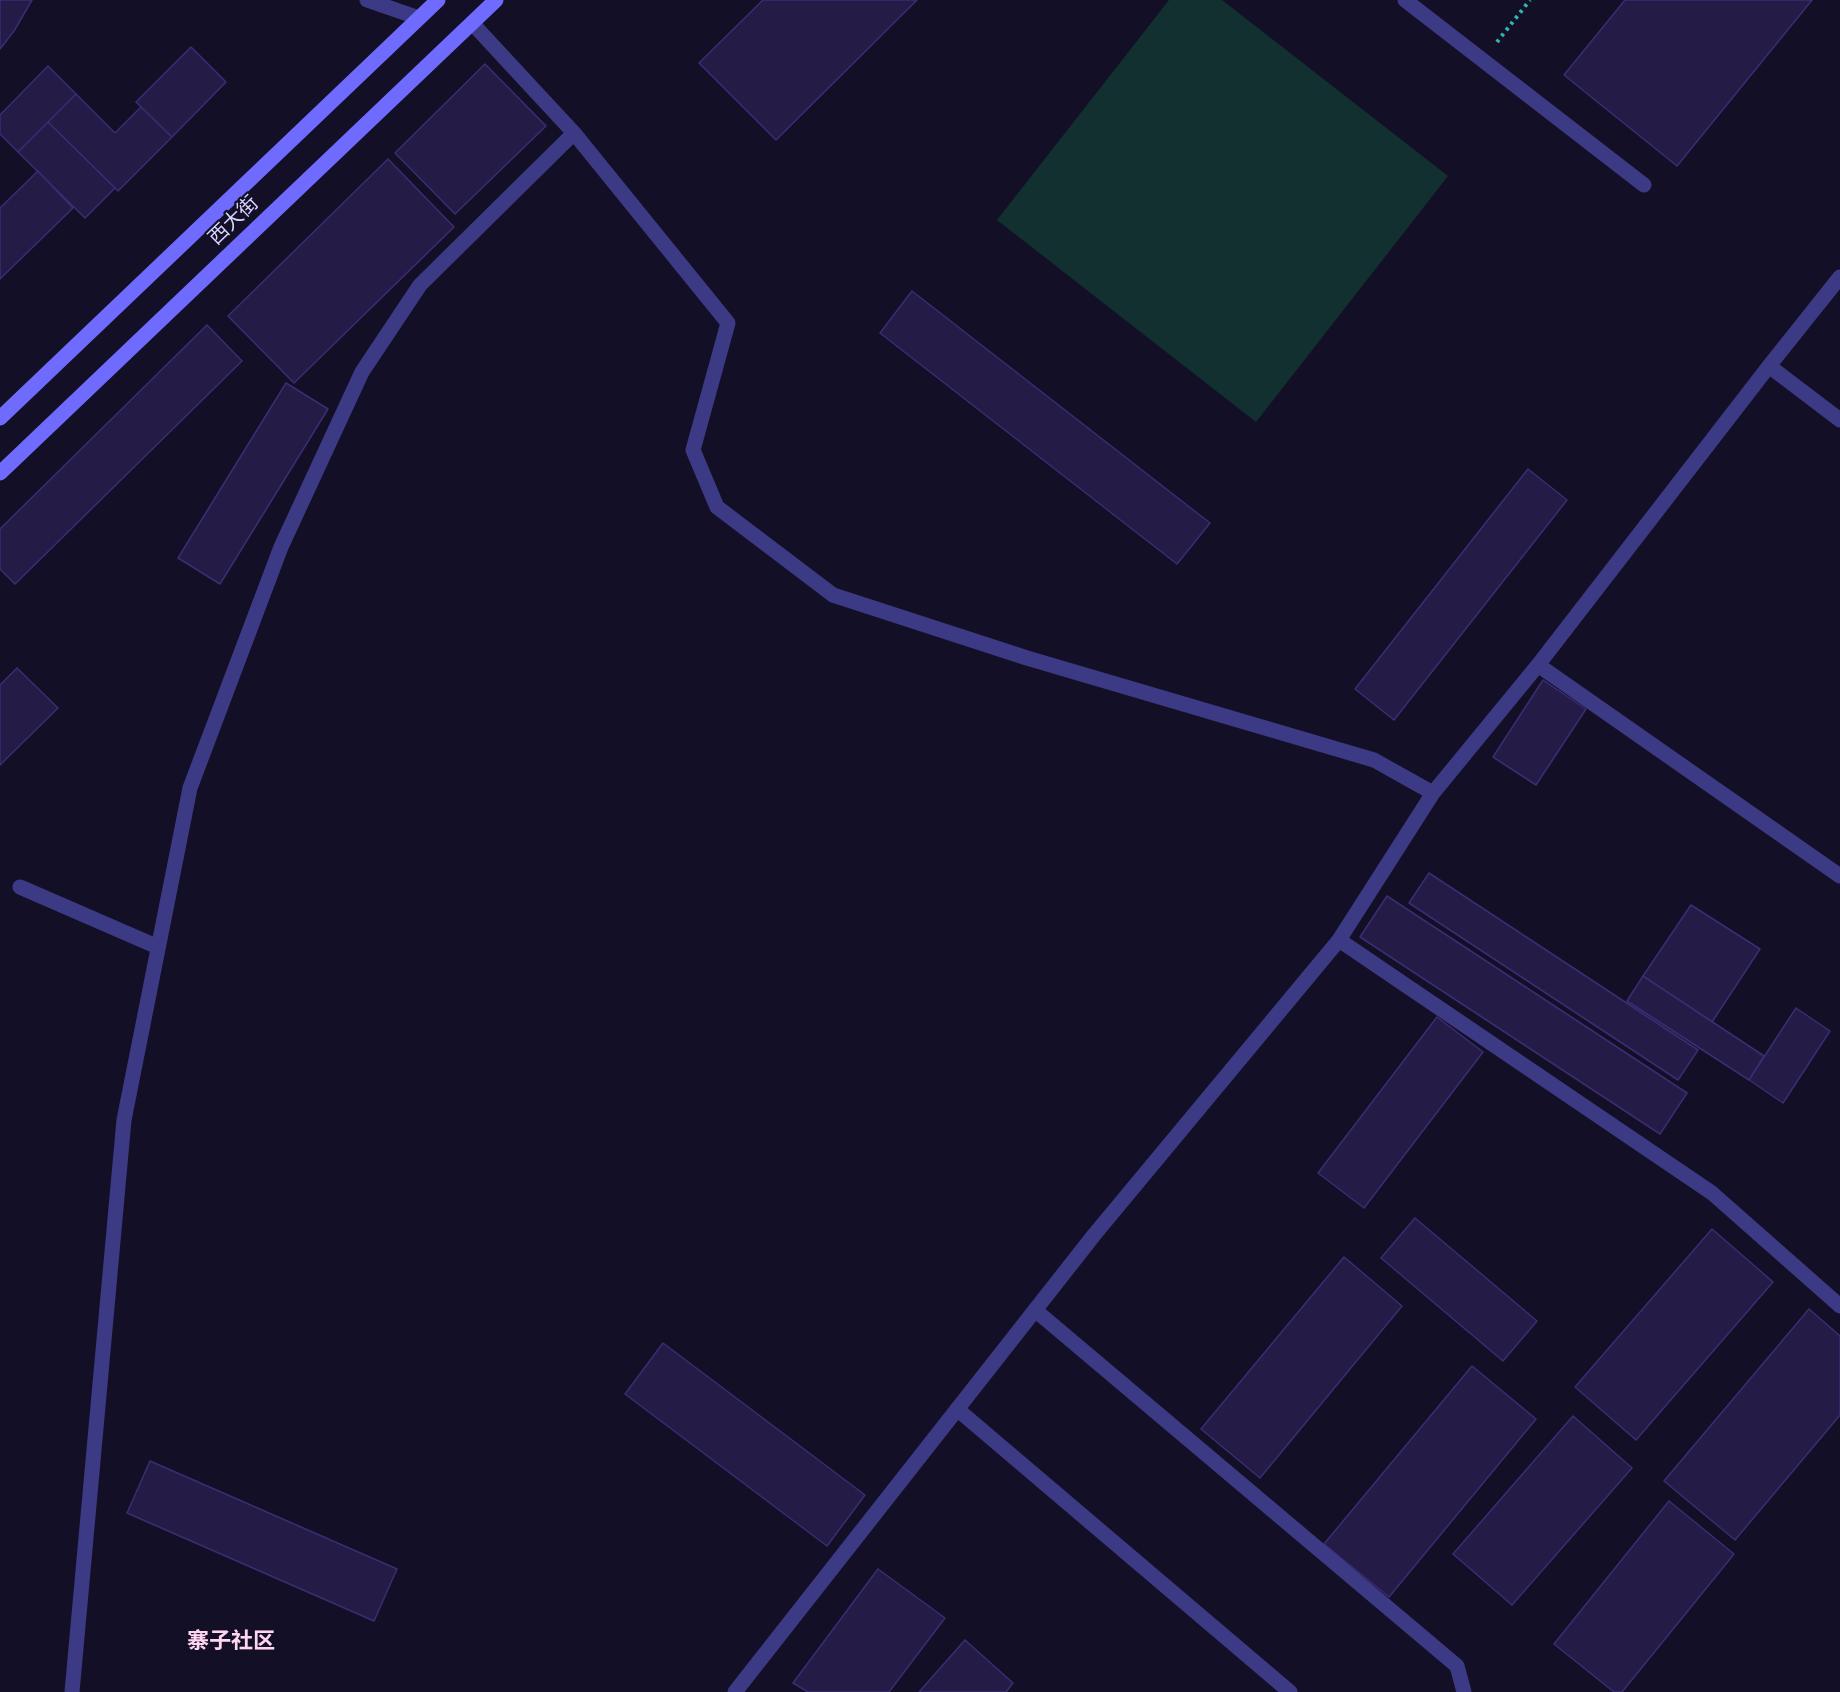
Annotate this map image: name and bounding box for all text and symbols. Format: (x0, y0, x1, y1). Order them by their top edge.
street label: 西大街 (204, 192, 264, 250)
district label: 寨子社区 (187, 1629, 275, 1655)

